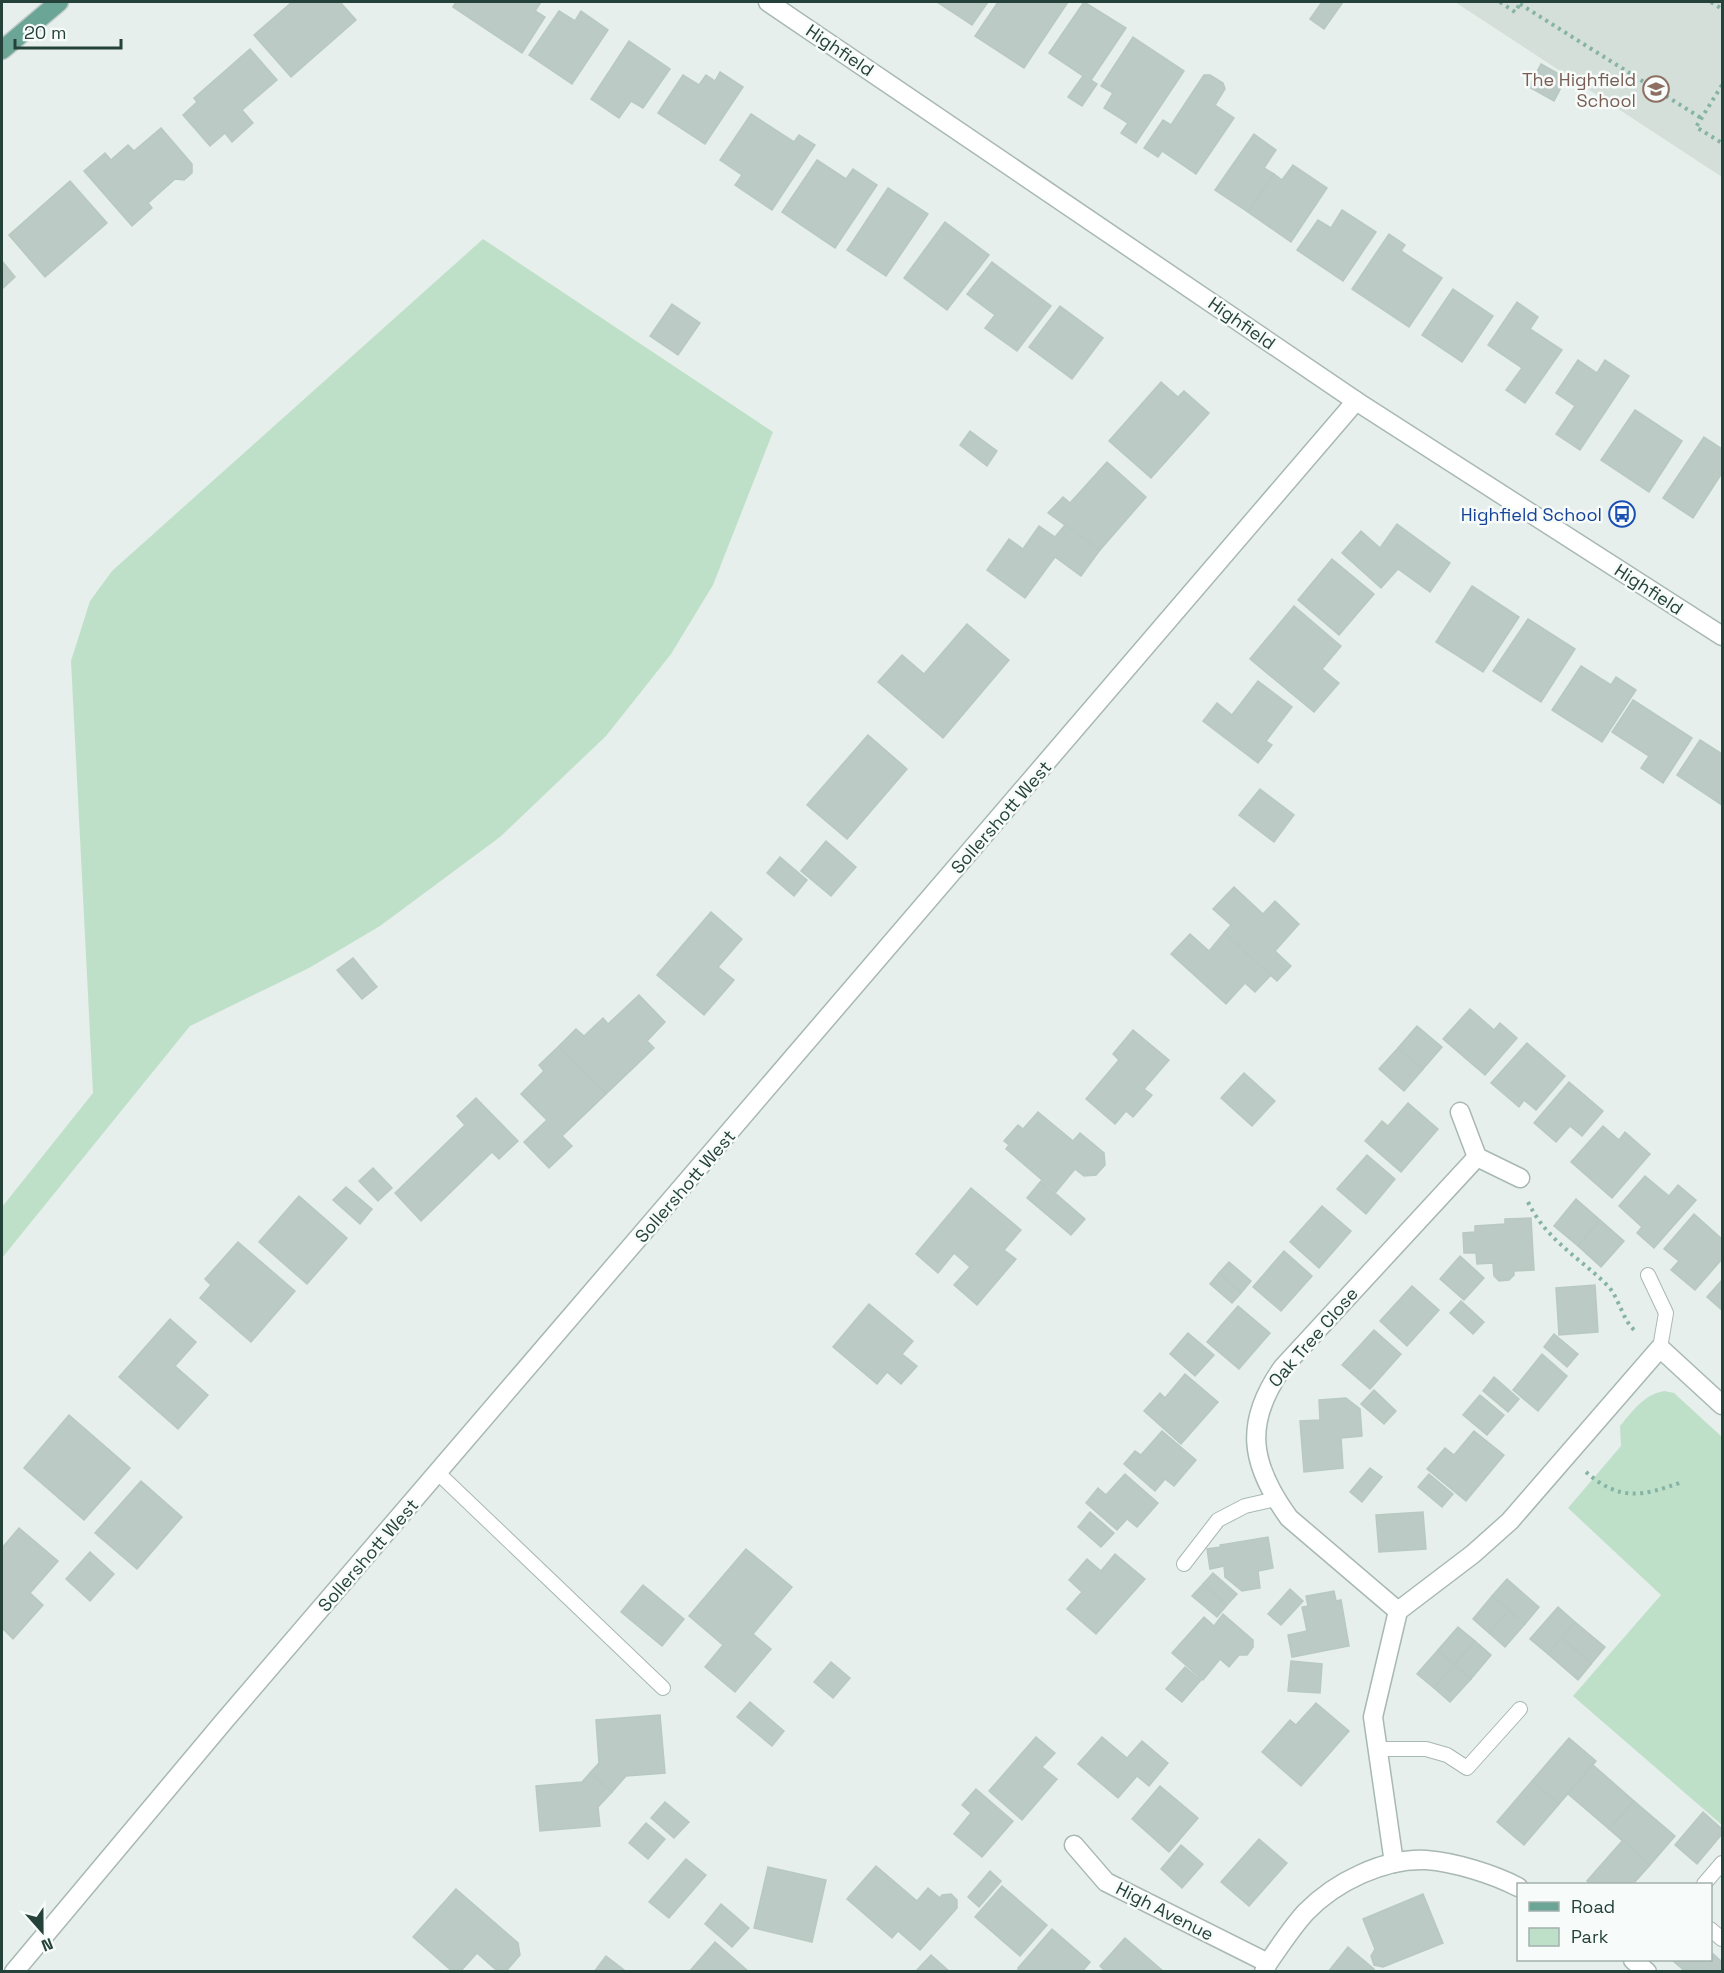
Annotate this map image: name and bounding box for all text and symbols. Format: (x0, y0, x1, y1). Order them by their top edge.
scale bar (15, 12, 122, 50)
street label: Highfield (802, 19, 878, 81)
text: 20 m (24, 21, 67, 44)
place label: The Highfield School (1522, 68, 1636, 112)
school or university icon: The Highfield School (1641, 74, 1671, 104)
street label: Highfield (1204, 291, 1280, 355)
bus stop icon: Highfield School (1607, 499, 1637, 529)
place label: Highfield School (1461, 503, 1602, 526)
street label: Highfield (1610, 558, 1688, 620)
street label: Sollershott West (946, 756, 1056, 878)
street label: Sollershott West (630, 1125, 740, 1247)
street label: Oak Tree Close (1263, 1282, 1363, 1392)
street label: Sollershott West (313, 1494, 423, 1616)
street label: High Avenue (1112, 1877, 1218, 1945)
legend (1517, 1883, 1712, 1961)
text: Road (1571, 1895, 1615, 1918)
north arrow (12, 1901, 72, 1961)
text: Park (1571, 1925, 1609, 1948)
text: N (38, 1933, 56, 1956)

